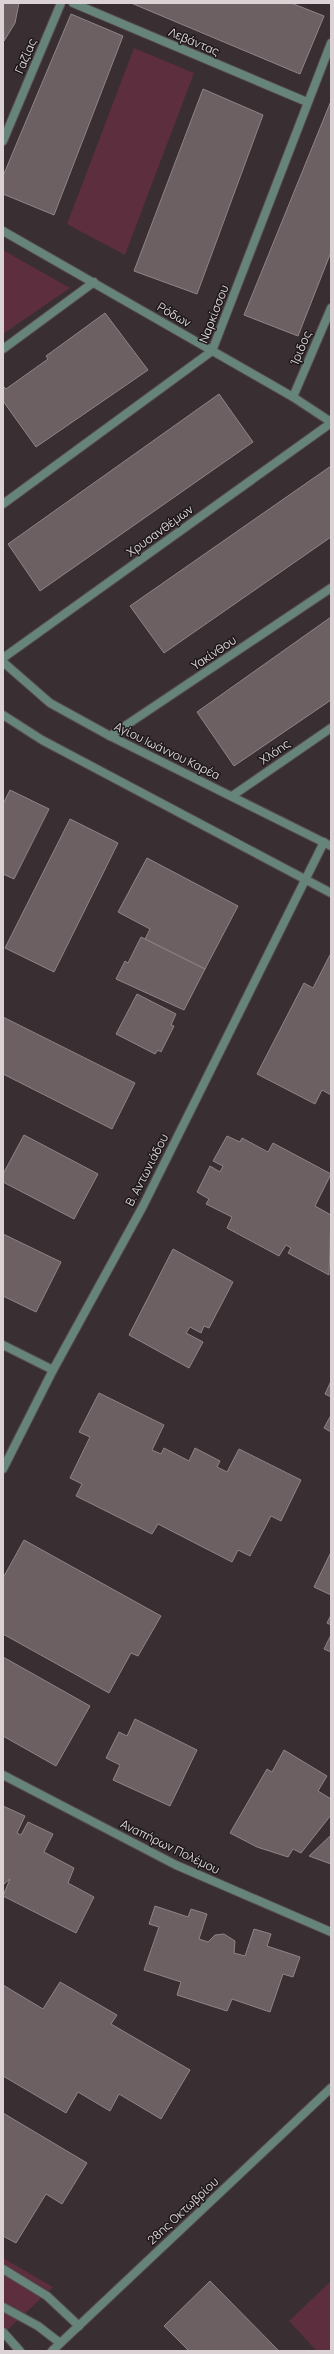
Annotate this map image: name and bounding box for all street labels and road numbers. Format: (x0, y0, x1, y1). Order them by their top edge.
street label: Λεβάντας (166, 23, 222, 60)
street label: Γαζίας (11, 35, 41, 76)
street label: Ναρκίσσου (195, 282, 232, 345)
street label: Ρόδων (154, 298, 194, 331)
street label: Ίριδος (286, 328, 316, 368)
street label: Χρυσανθέμων (123, 501, 196, 561)
street label: Υακίνθου (188, 631, 240, 674)
street label: Αγίου Ιωάννου Καρέα (111, 718, 223, 784)
street label: Χλόης (256, 735, 294, 768)
street label: Β. Αντωνιάδου (121, 1131, 172, 1209)
street label: Αναπήρων Πολέμου (118, 1815, 223, 1878)
street label: 28ης Οκτωβρίου (143, 2173, 222, 2248)

